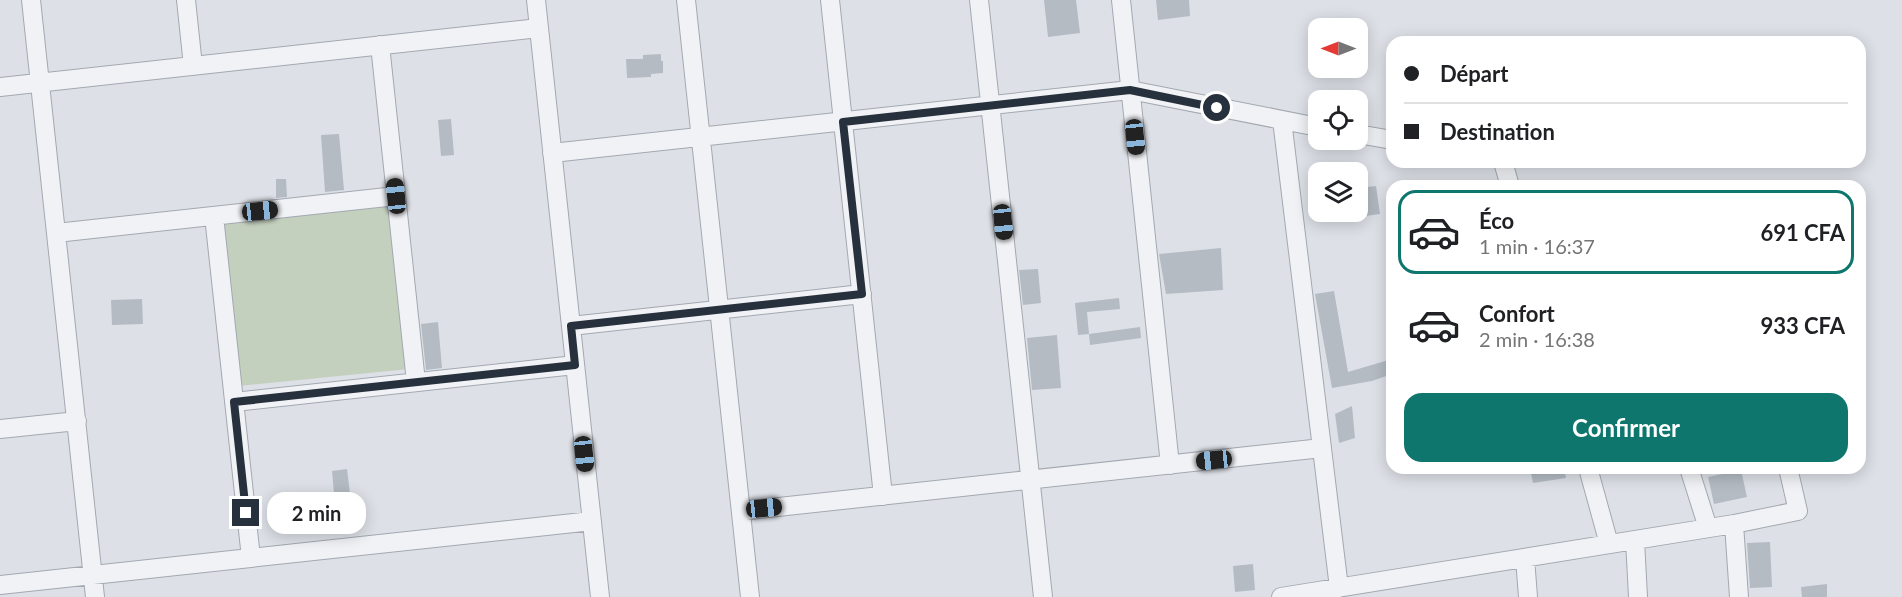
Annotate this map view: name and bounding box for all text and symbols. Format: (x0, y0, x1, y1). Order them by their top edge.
north arrow (1308, 18, 1368, 78)
map controls (1308, 18, 1368, 222)
text: Départ (1440, 60, 1508, 87)
button: locate (1308, 90, 1368, 150)
route start (1203, 94, 1230, 121)
car (1124, 118, 1146, 156)
text: Destination (1440, 118, 1555, 145)
button: layers (1308, 162, 1368, 222)
car (385, 177, 407, 215)
car (241, 200, 279, 222)
car (992, 203, 1014, 241)
icon: car (1407, 205, 1461, 259)
text: Éco (1479, 207, 1514, 234)
text: 691 CFA (1760, 219, 1845, 246)
text: 1 min · 16:37 (1479, 234, 1595, 258)
icon: car (1407, 298, 1461, 352)
text: Confort (1479, 300, 1555, 327)
text: 933 CFA (1760, 312, 1845, 339)
text: 2 min · 16:38 (1479, 327, 1595, 351)
button: Confirmer (1404, 393, 1848, 462)
car (573, 435, 595, 473)
car (1195, 449, 1233, 471)
callout: 2 min (267, 492, 366, 534)
car (745, 497, 783, 519)
route end (232, 499, 259, 526)
text: 2 min (292, 501, 341, 525)

